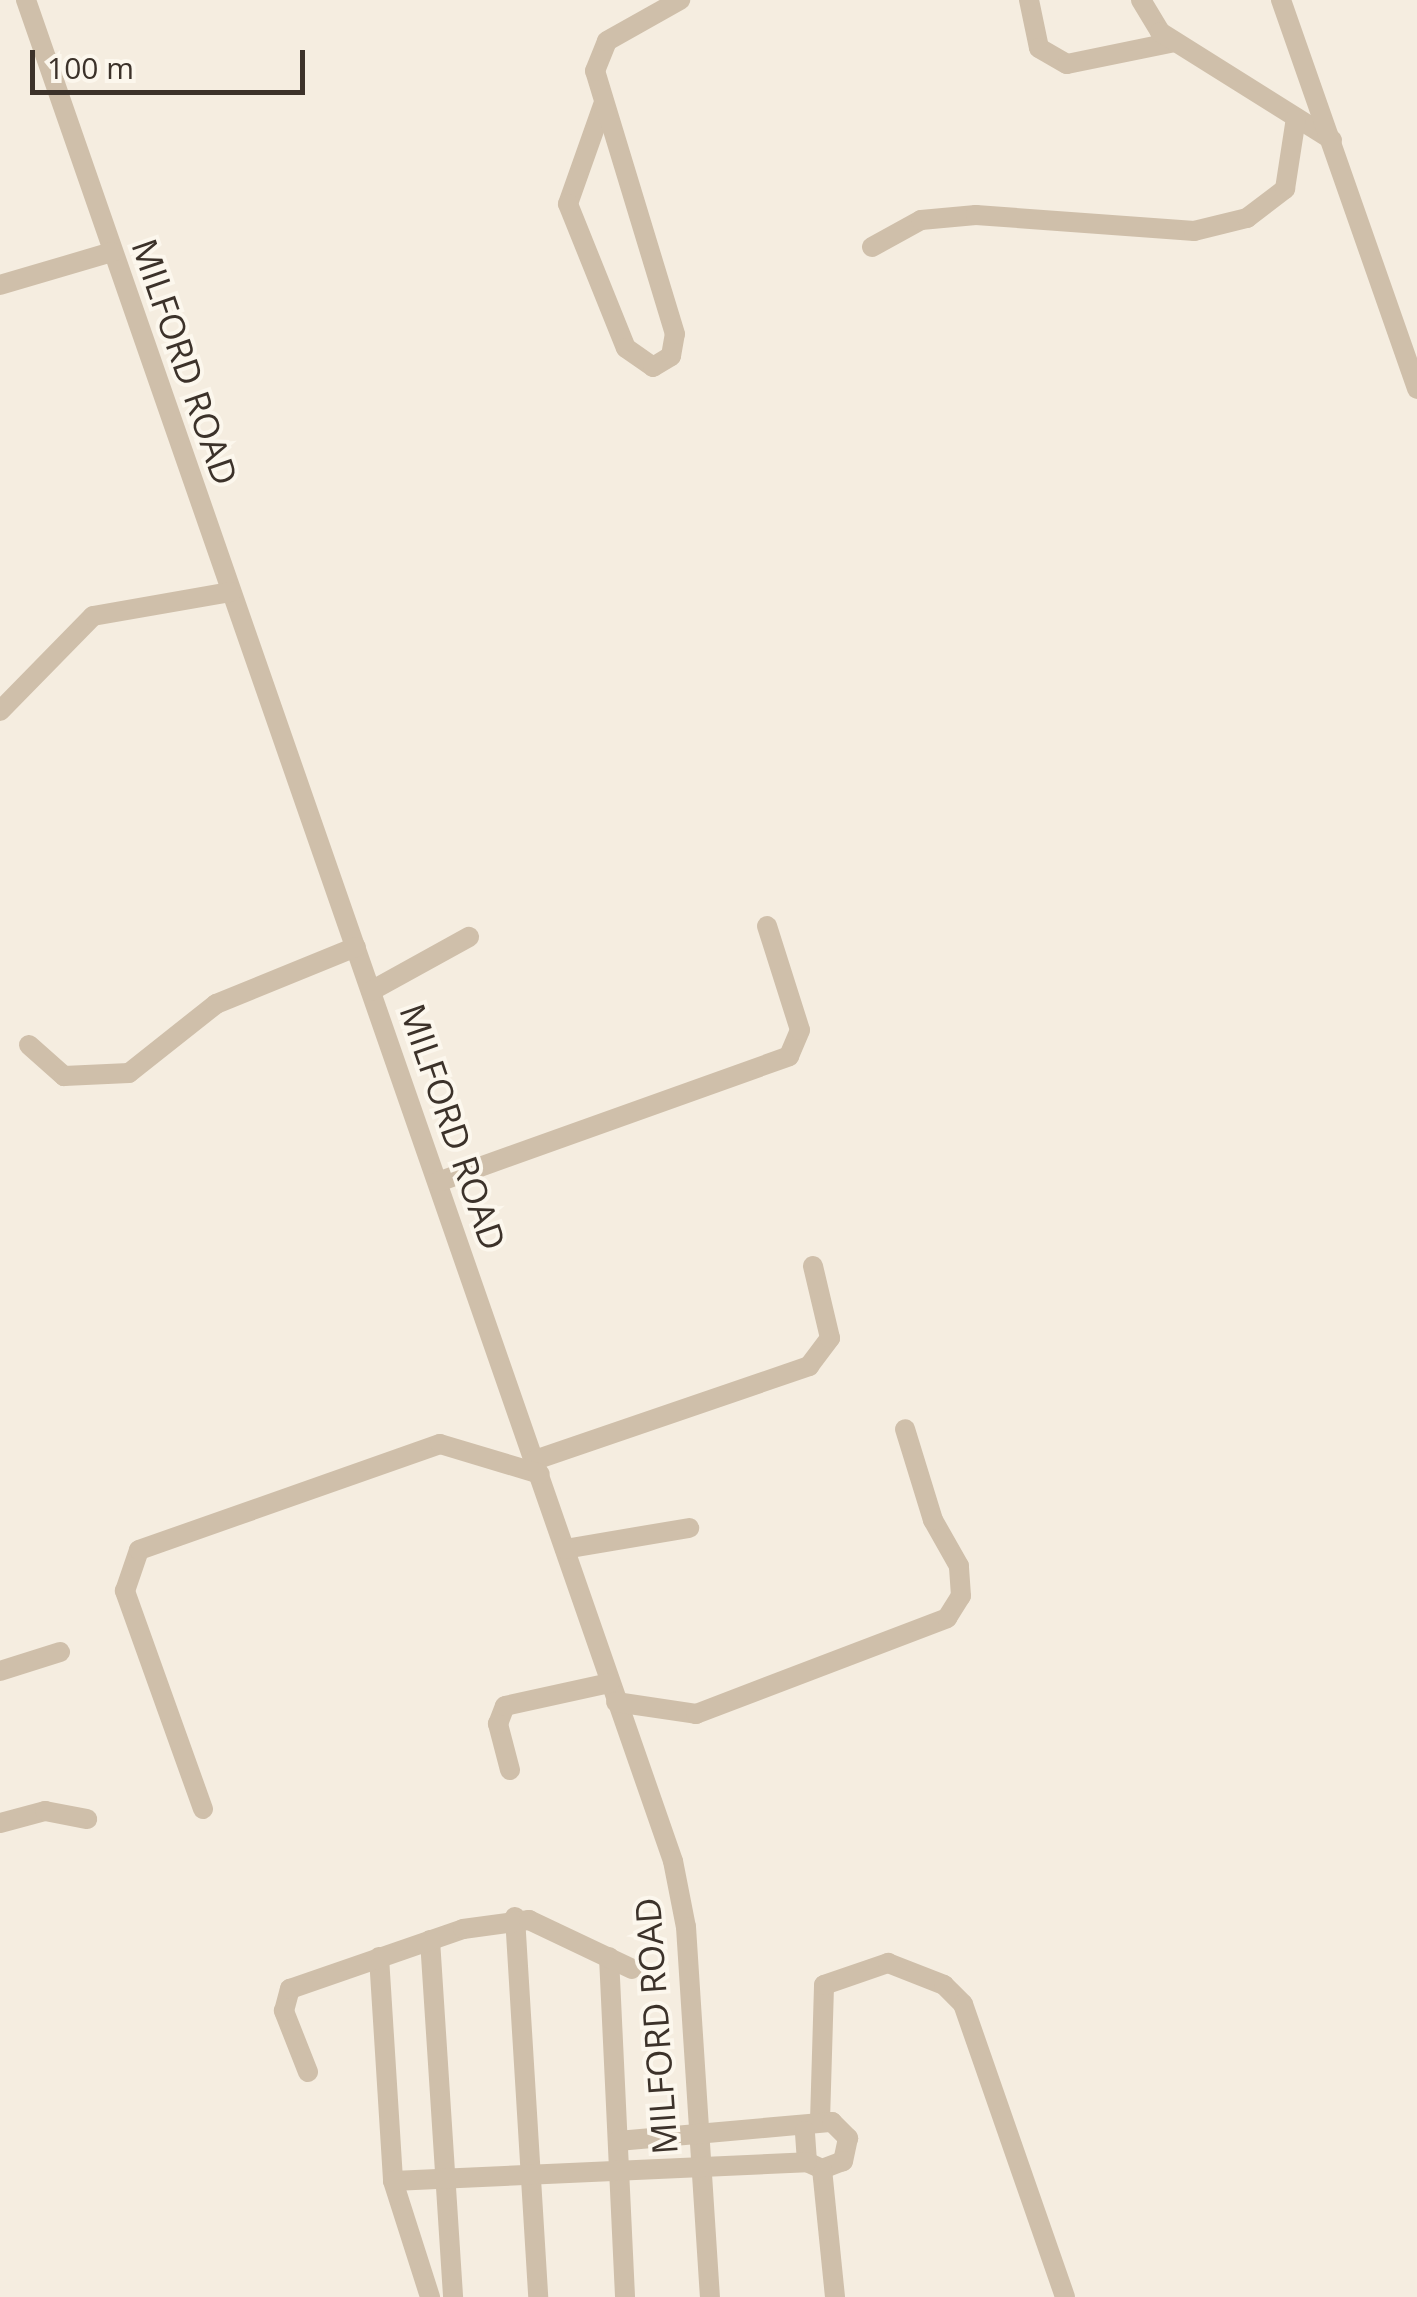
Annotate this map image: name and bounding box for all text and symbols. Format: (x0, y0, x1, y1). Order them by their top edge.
scale bar (35, 30, 310, 92)
text: 100 m (47, 47, 134, 88)
street label: MILFORD ROAD (123, 234, 247, 490)
street label: MILFORD ROAD (391, 999, 515, 1255)
street label: MILFORD ROAD (626, 1896, 686, 2156)

